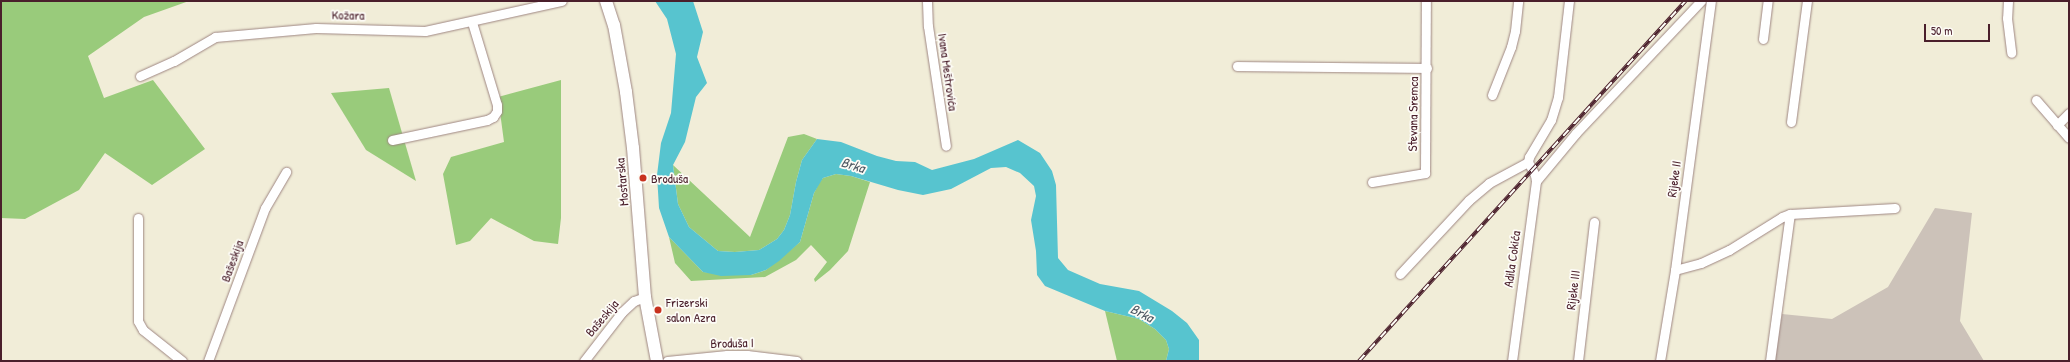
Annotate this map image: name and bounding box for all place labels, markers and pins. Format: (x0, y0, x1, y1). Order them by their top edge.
place label: Broduša (651, 170, 688, 186)
marker: Broduša (638, 173, 648, 183)
place label: Frizerski salon Azra (666, 295, 716, 326)
marker: Frizerski salon Azra (653, 305, 663, 315)

